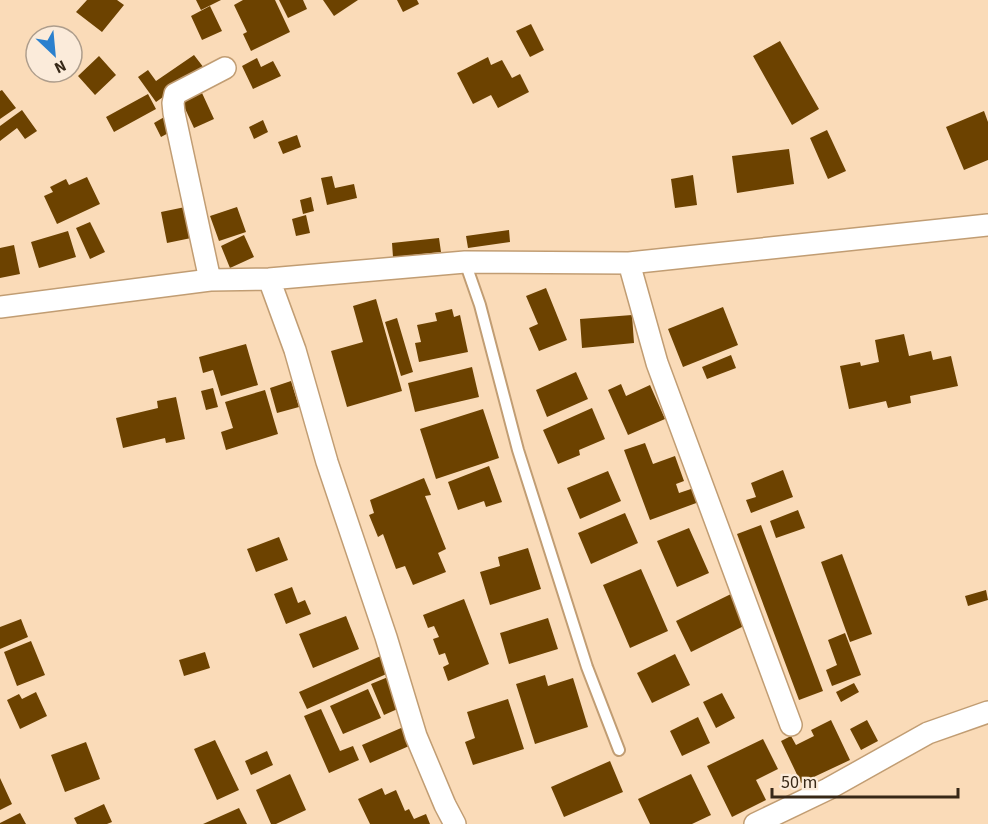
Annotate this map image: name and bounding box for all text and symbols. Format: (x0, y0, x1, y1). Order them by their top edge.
north arrow (24, 24, 84, 84)
text: N (51, 54, 70, 79)
scale bar (772, 761, 958, 799)
text: 50 m (781, 770, 817, 795)

